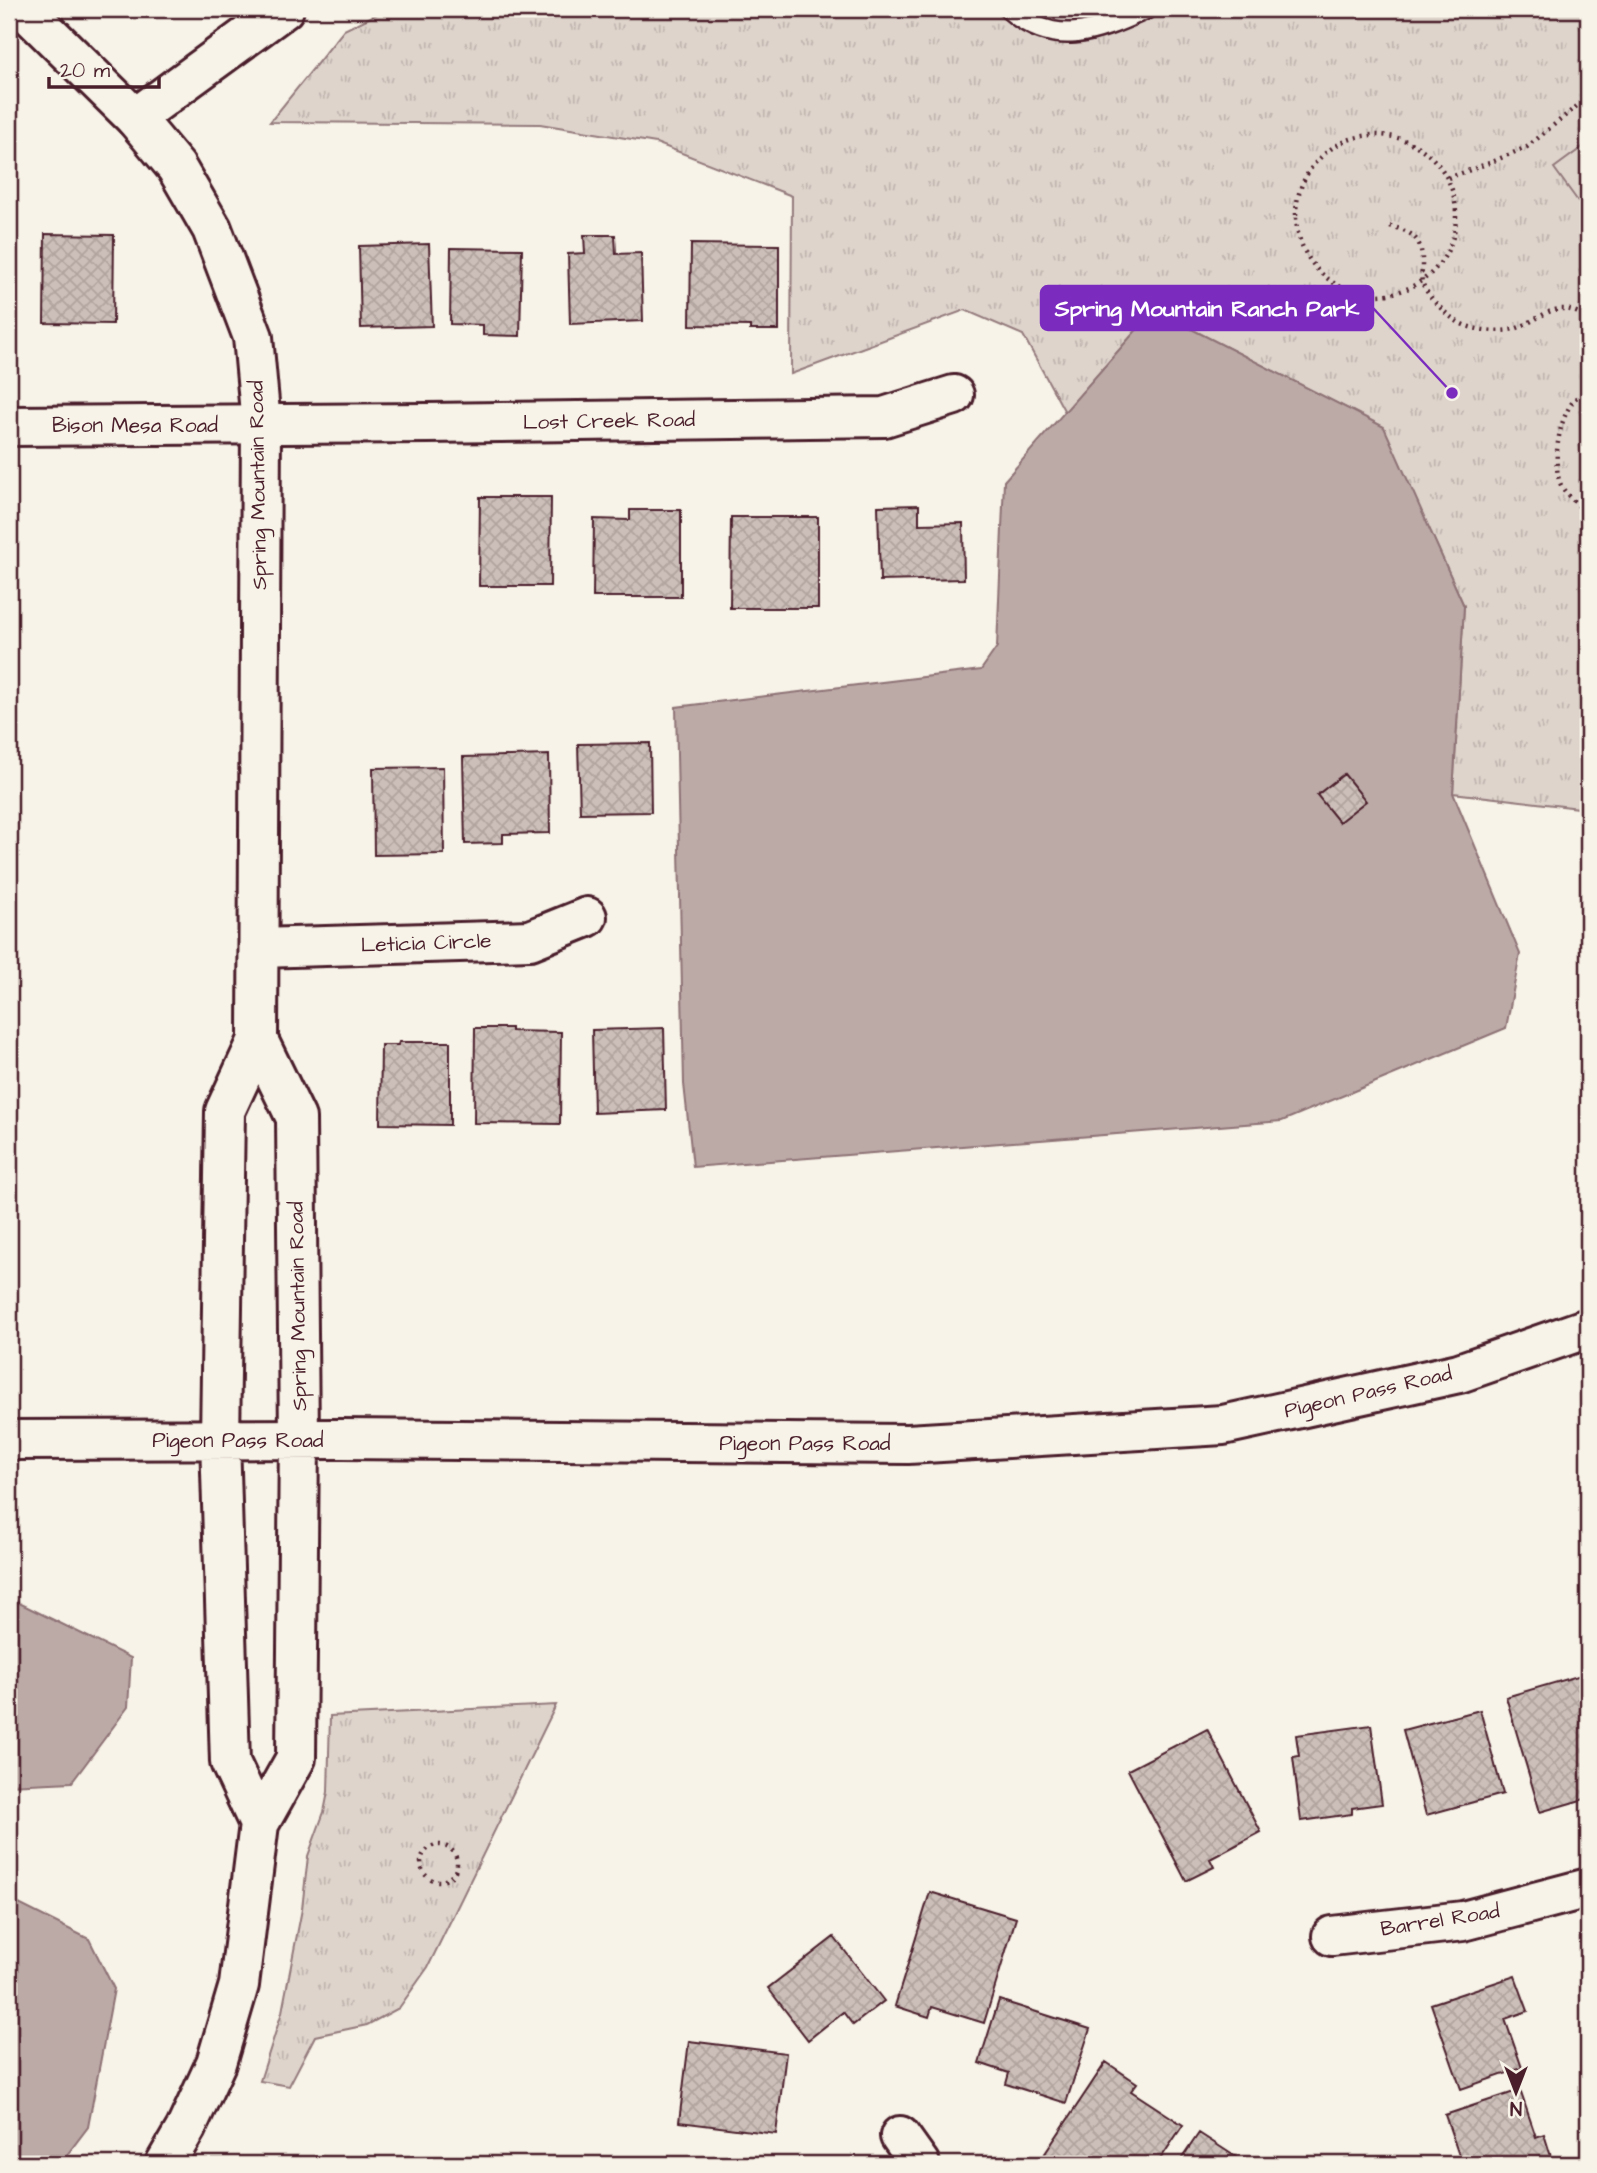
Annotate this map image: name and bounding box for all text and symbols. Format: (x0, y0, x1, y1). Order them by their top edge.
scale bar (49, 46, 159, 90)
text: 20 m (60, 56, 111, 85)
callout: Spring Mountain Ranch Park (1041, 286, 1373, 330)
text: Spring Mountain Ranch Park (1054, 293, 1360, 326)
street label: Spring Mountain Road (242, 380, 276, 590)
street label: Lost Creek Road (523, 405, 696, 437)
street label: Bison Mesa Road (52, 411, 218, 440)
street label: Leticia Circle (360, 926, 492, 960)
street label: Spring Mountain Road (282, 1201, 316, 1411)
street label: Pigeon Pass Road (1281, 1359, 1455, 1427)
street label: Pigeon Pass Road (152, 1426, 324, 1457)
street label: Pigeon Pass Road (719, 1429, 891, 1460)
street label: Barrel Road (1378, 1896, 1502, 1944)
north arrow (1482, 2058, 1552, 2128)
text: N (1510, 2094, 1522, 2121)

